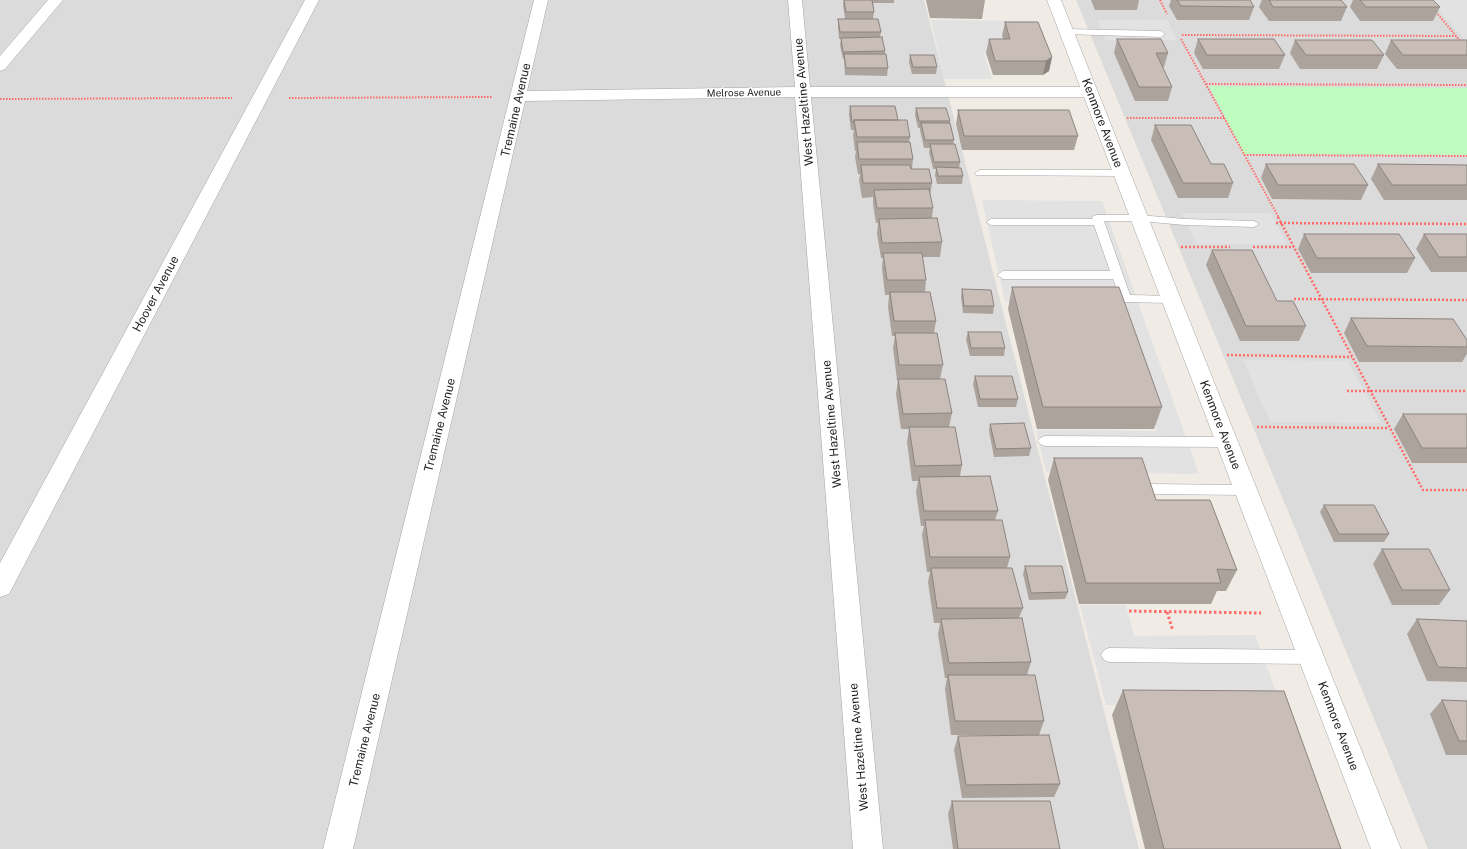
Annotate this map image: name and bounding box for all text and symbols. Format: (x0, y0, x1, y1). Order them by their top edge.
street label: West Hazeltine Avenue (791, 38, 817, 166)
street label: Tremaine Avenue (498, 62, 534, 158)
street label: Kenmore Avenue (1078, 76, 1126, 170)
street label: Melrose Avenue (707, 86, 781, 100)
street label: Hoover Avenue (130, 253, 182, 335)
street label: West Hazeltine Avenue (819, 360, 845, 488)
street label: Tremaine Avenue (421, 377, 459, 473)
street label: Kenmore Avenue (1196, 378, 1244, 472)
street label: Kenmore Avenue (1314, 679, 1362, 773)
street label: West Hazeltine Avenue (846, 683, 872, 811)
street label: Tremaine Avenue (346, 692, 384, 788)

